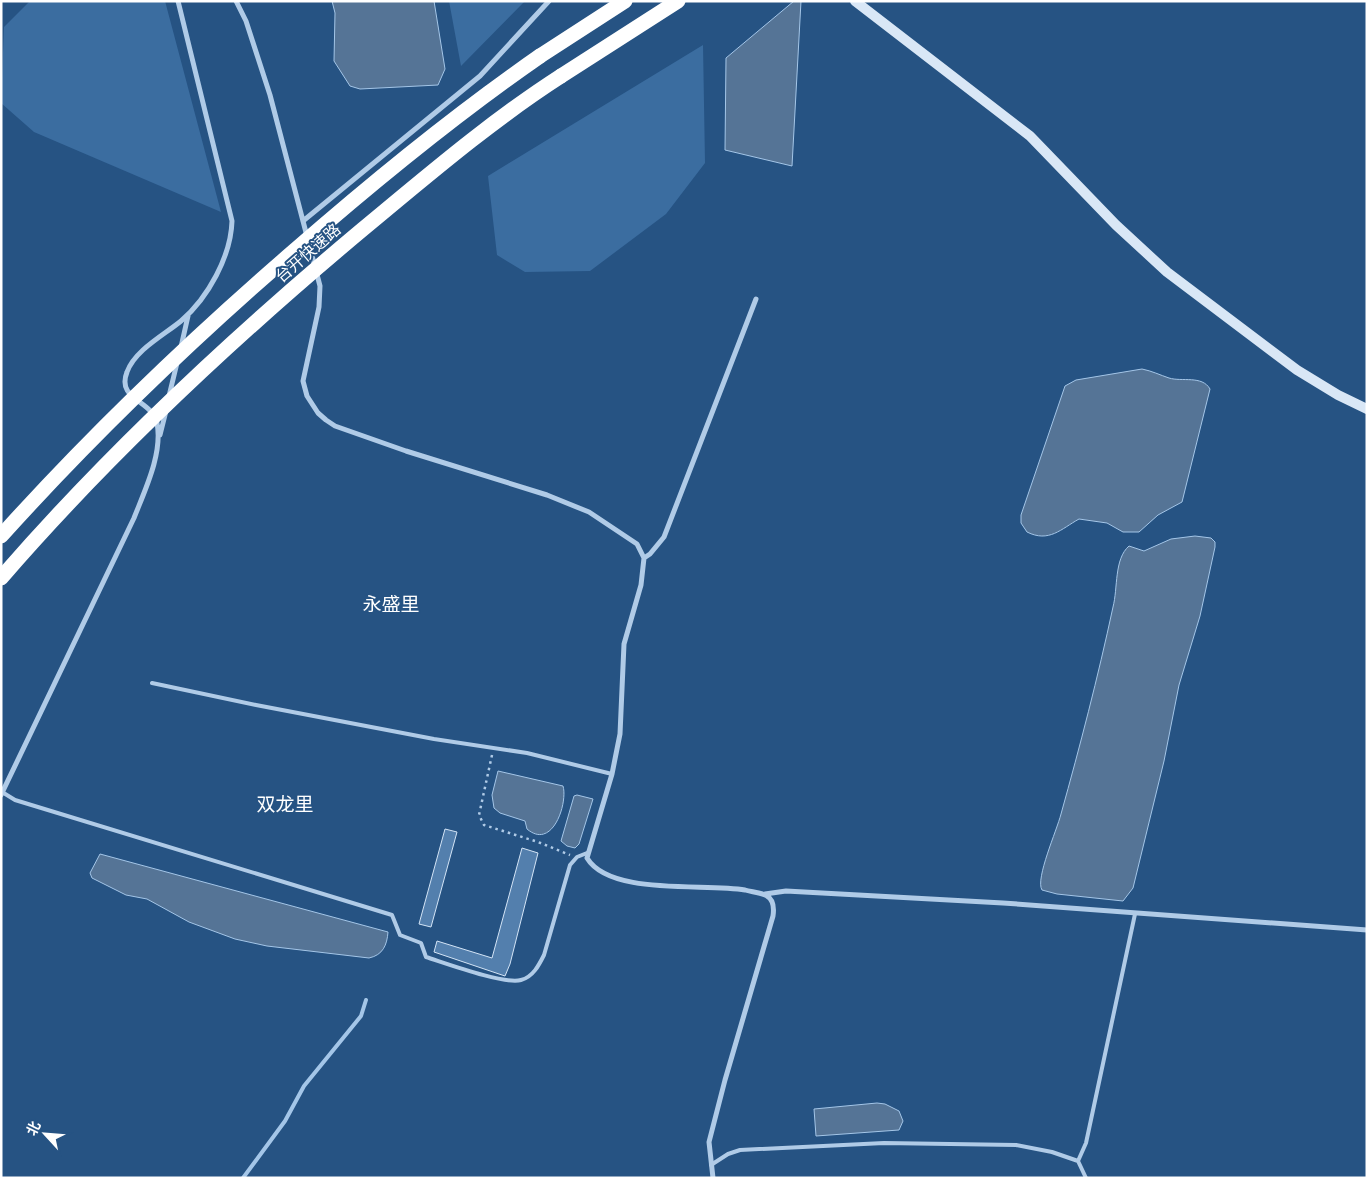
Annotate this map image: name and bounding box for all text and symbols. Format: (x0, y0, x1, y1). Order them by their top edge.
street label: 台开快速路 (271, 219, 345, 287)
district label: 永盛里 (362, 592, 420, 617)
district label: 双龙里 (256, 792, 314, 817)
north arrow (20, 1109, 70, 1159)
text: 北 (22, 1118, 44, 1139)

